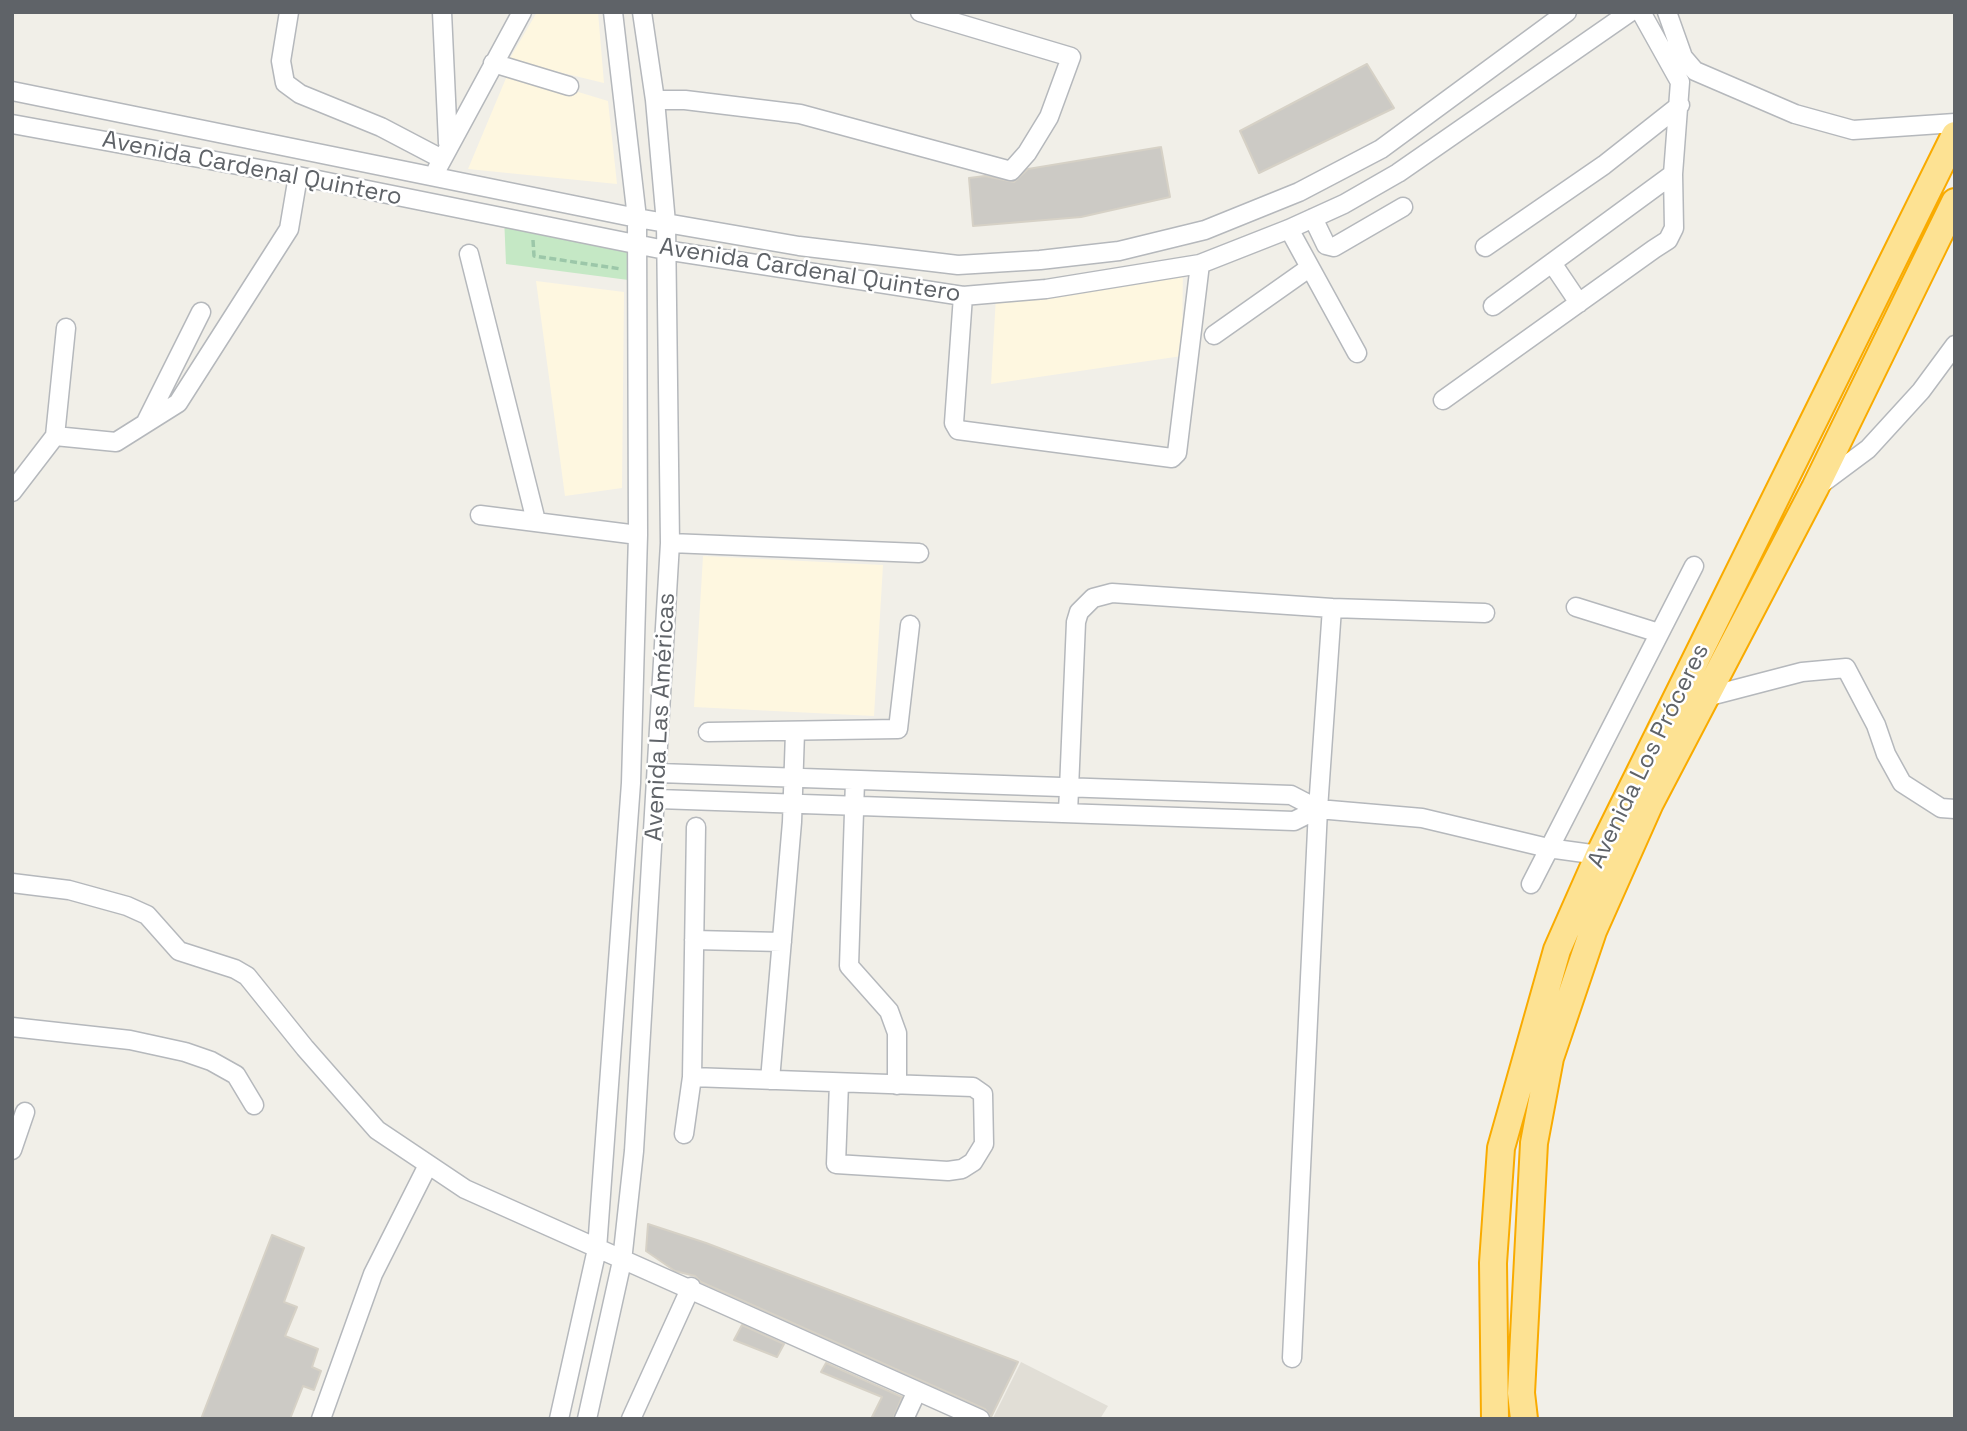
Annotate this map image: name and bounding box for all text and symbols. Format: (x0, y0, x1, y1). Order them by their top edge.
street label: Avenida Cardenal Quintero (100, 126, 404, 212)
street label: Avenida Cardenal Quintero (657, 233, 963, 309)
street label: Avenida Las Américas (640, 592, 682, 842)
street label: Avenida Los Próceres (1582, 639, 1716, 873)

